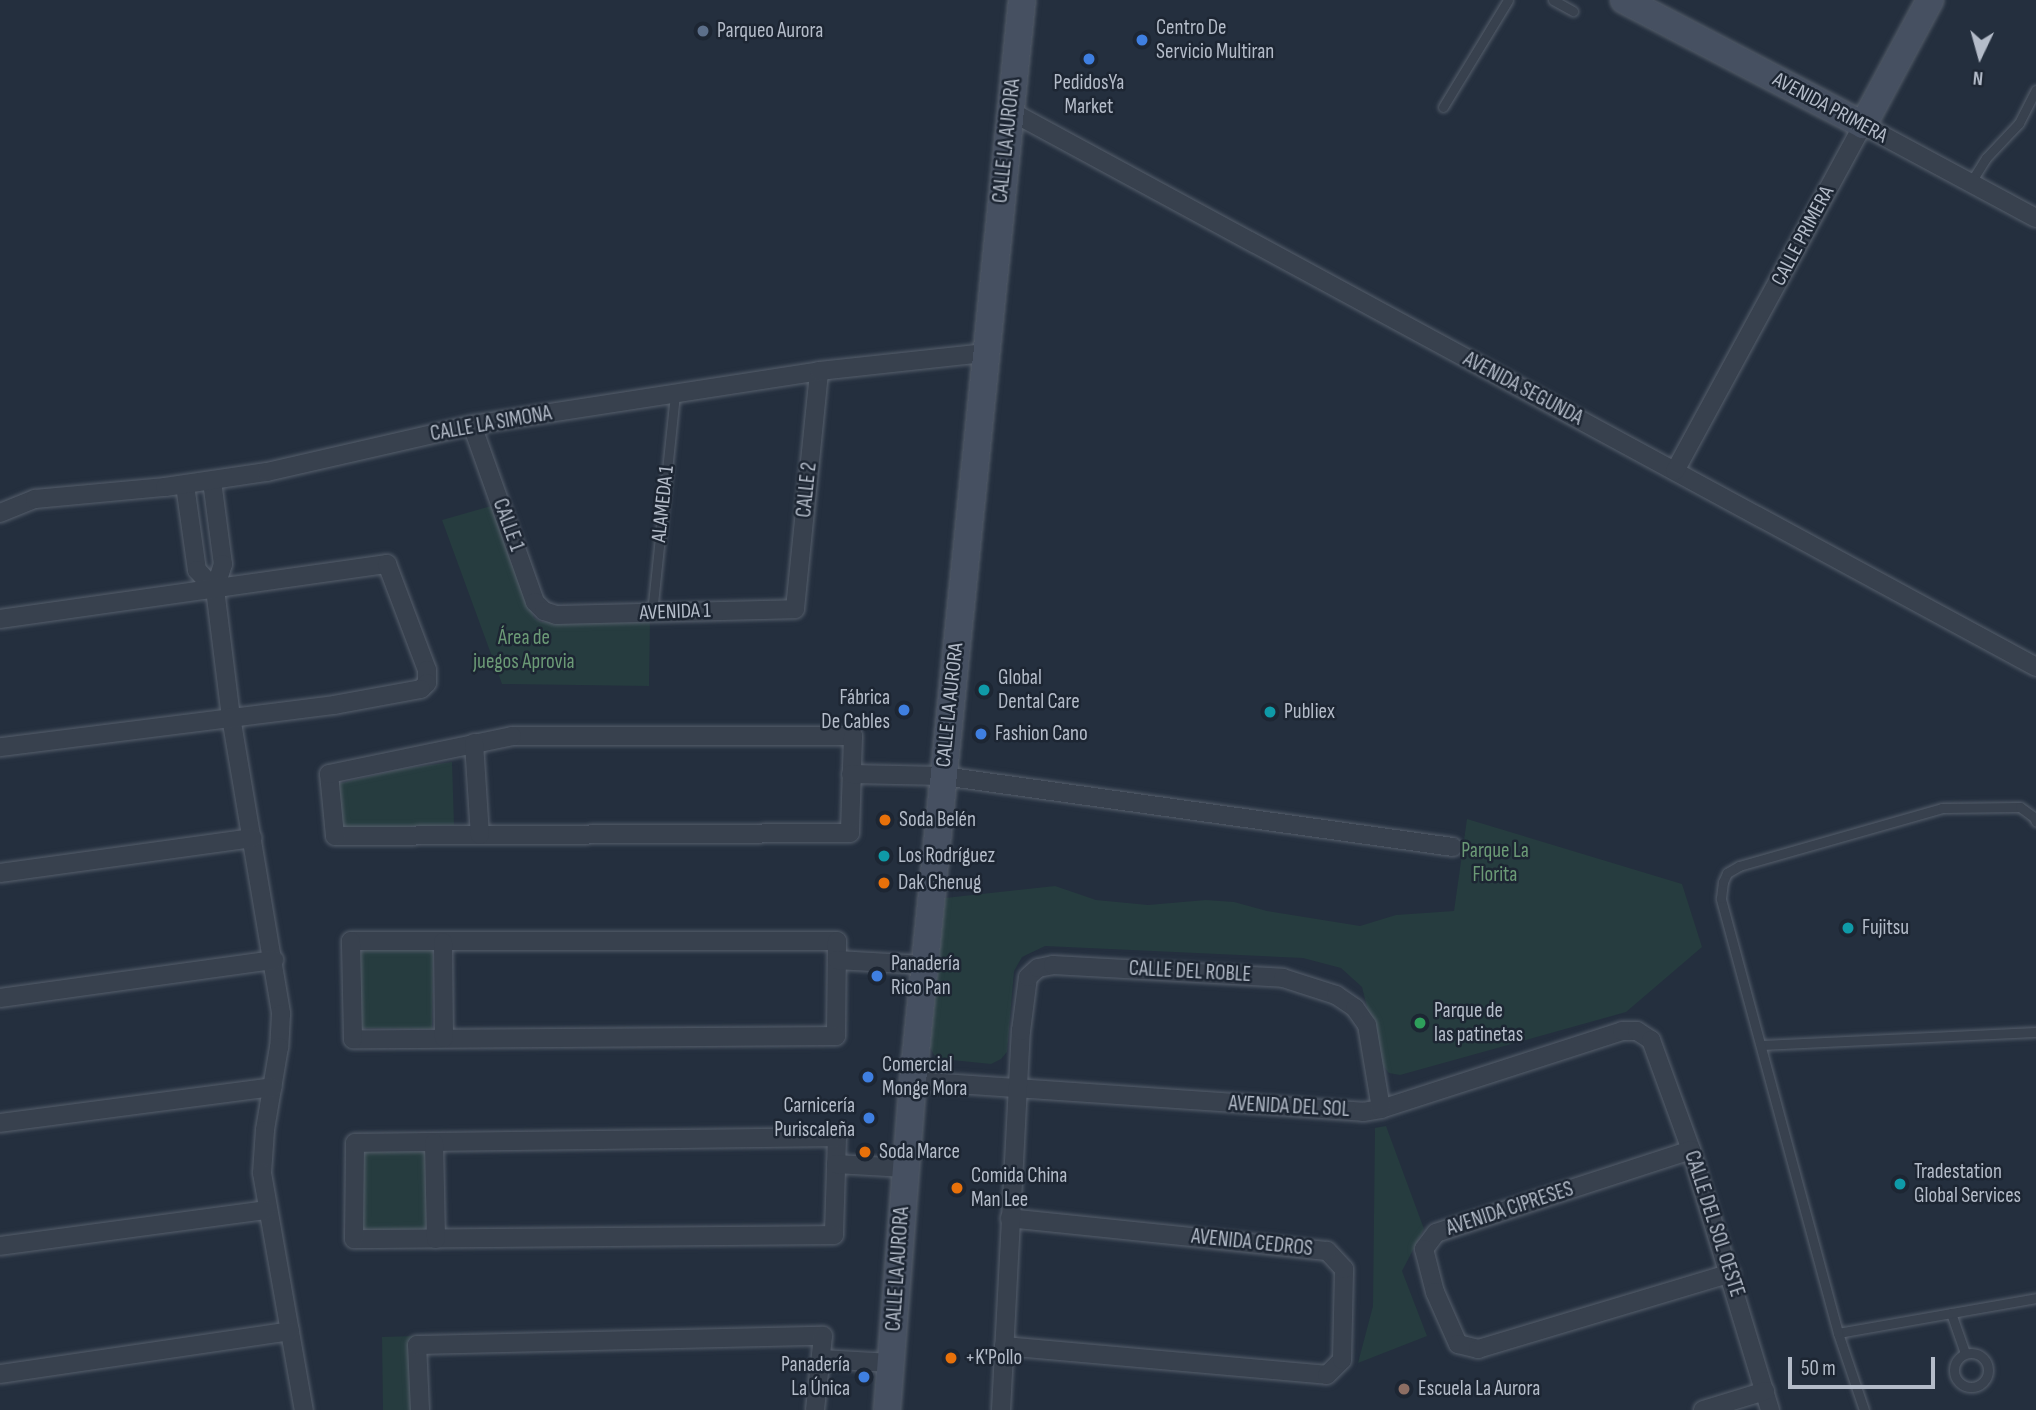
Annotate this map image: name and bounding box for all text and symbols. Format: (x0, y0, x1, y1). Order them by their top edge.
place label: Centro De Servicio Multiran (1156, 15, 1274, 65)
place label: Parqueo Aurora (717, 18, 823, 44)
north arrow (1945, 21, 2015, 91)
marker: Parqueo Aurora (695, 23, 711, 39)
marker: Centro De Servicio Multiran (1134, 32, 1150, 48)
marker: PedidosYa Market (1081, 51, 1097, 67)
text: N (1972, 66, 1984, 89)
street label: AVENIDA PRIMERA (1768, 67, 1892, 149)
place label: PedidosYa Market (1054, 70, 1124, 120)
street label: CALLE LA AURORA (988, 78, 1026, 204)
street label: CALLE PRIMERA (1766, 182, 1840, 290)
street label: AVENIDA SEGUNDA (1459, 347, 1587, 431)
street label: CALLE LA SIMONA (428, 401, 554, 447)
street label: CALLE 2 (792, 461, 822, 519)
street label: ALAMEDA 1 (646, 464, 680, 544)
street label: CALLE 1 (487, 495, 529, 555)
street label: AVENIDA 1 (639, 598, 711, 626)
park label: Área de juegos Aprovia (473, 625, 575, 675)
street label: CALLE LA AURORA (931, 642, 969, 768)
place label: Global Dental Care (998, 665, 1080, 715)
marker: Global Dental Care (976, 682, 992, 698)
place label: Fábrica De Cables (821, 685, 890, 735)
place label: Publiex (1284, 699, 1335, 725)
marker: Fábrica De Cables (896, 702, 912, 718)
marker: Publiex (1262, 704, 1278, 720)
place label: Fashion Cano (995, 721, 1088, 747)
marker: Fashion Cano (973, 726, 989, 742)
place label: Soda Belén (899, 807, 976, 833)
marker: Soda Belén (877, 812, 893, 828)
park label: Parque La Florita (1461, 838, 1529, 888)
place label: Los Rodríguez (898, 843, 995, 869)
marker: Los Rodríguez (876, 848, 892, 864)
place label: Dak Chenug (898, 870, 981, 896)
marker: Dak Chenug (876, 875, 892, 891)
place label: Fujitsu (1862, 915, 1909, 941)
marker: Fujitsu (1840, 920, 1856, 936)
place label: Panadería Rico Pan (891, 951, 960, 1001)
street label: CALLE DEL ROBLE (1128, 956, 1252, 988)
marker: Panadería Rico Pan (869, 968, 885, 984)
place label: Parque de las patinetas (1434, 998, 1523, 1048)
marker: Parque de las patinetas (1412, 1015, 1428, 1031)
place label: Comercial Monge Mora (882, 1052, 967, 1102)
marker: Comercial Monge Mora (860, 1069, 876, 1085)
street label: AVENIDA DEL SOL (1228, 1091, 1350, 1123)
place label: Carnicería Puriscaleña (774, 1093, 855, 1143)
marker: Carnicería Puriscaleña (861, 1110, 877, 1126)
place label: Soda Marce (879, 1139, 960, 1165)
marker: Soda Marce (857, 1144, 873, 1160)
street label: CALLE DEL SOL OESTE (1678, 1148, 1750, 1300)
place label: Tradestation Global Services (1914, 1159, 2021, 1209)
place label: Comida China Man Lee (971, 1163, 1067, 1213)
marker: Tradestation Global Services (1892, 1176, 1908, 1192)
street label: AVENIDA CIPRESES (1443, 1177, 1577, 1241)
marker: Comida China Man Lee (949, 1180, 965, 1196)
street label: CALLE LA AURORA (881, 1206, 915, 1332)
street label: AVENIDA CEDROS (1190, 1224, 1314, 1262)
scale bar (1791, 1344, 1938, 1388)
place label: +K'Pollo (965, 1345, 1022, 1371)
marker: +K'Pollo (943, 1350, 959, 1366)
place label: Panadería La Única (781, 1352, 850, 1402)
text: 50 m (1801, 1356, 1836, 1381)
marker: Panadería La Única (856, 1369, 872, 1385)
place label: Escuela La Aurora (1418, 1376, 1540, 1402)
marker: Escuela La Aurora (1396, 1381, 1412, 1397)

